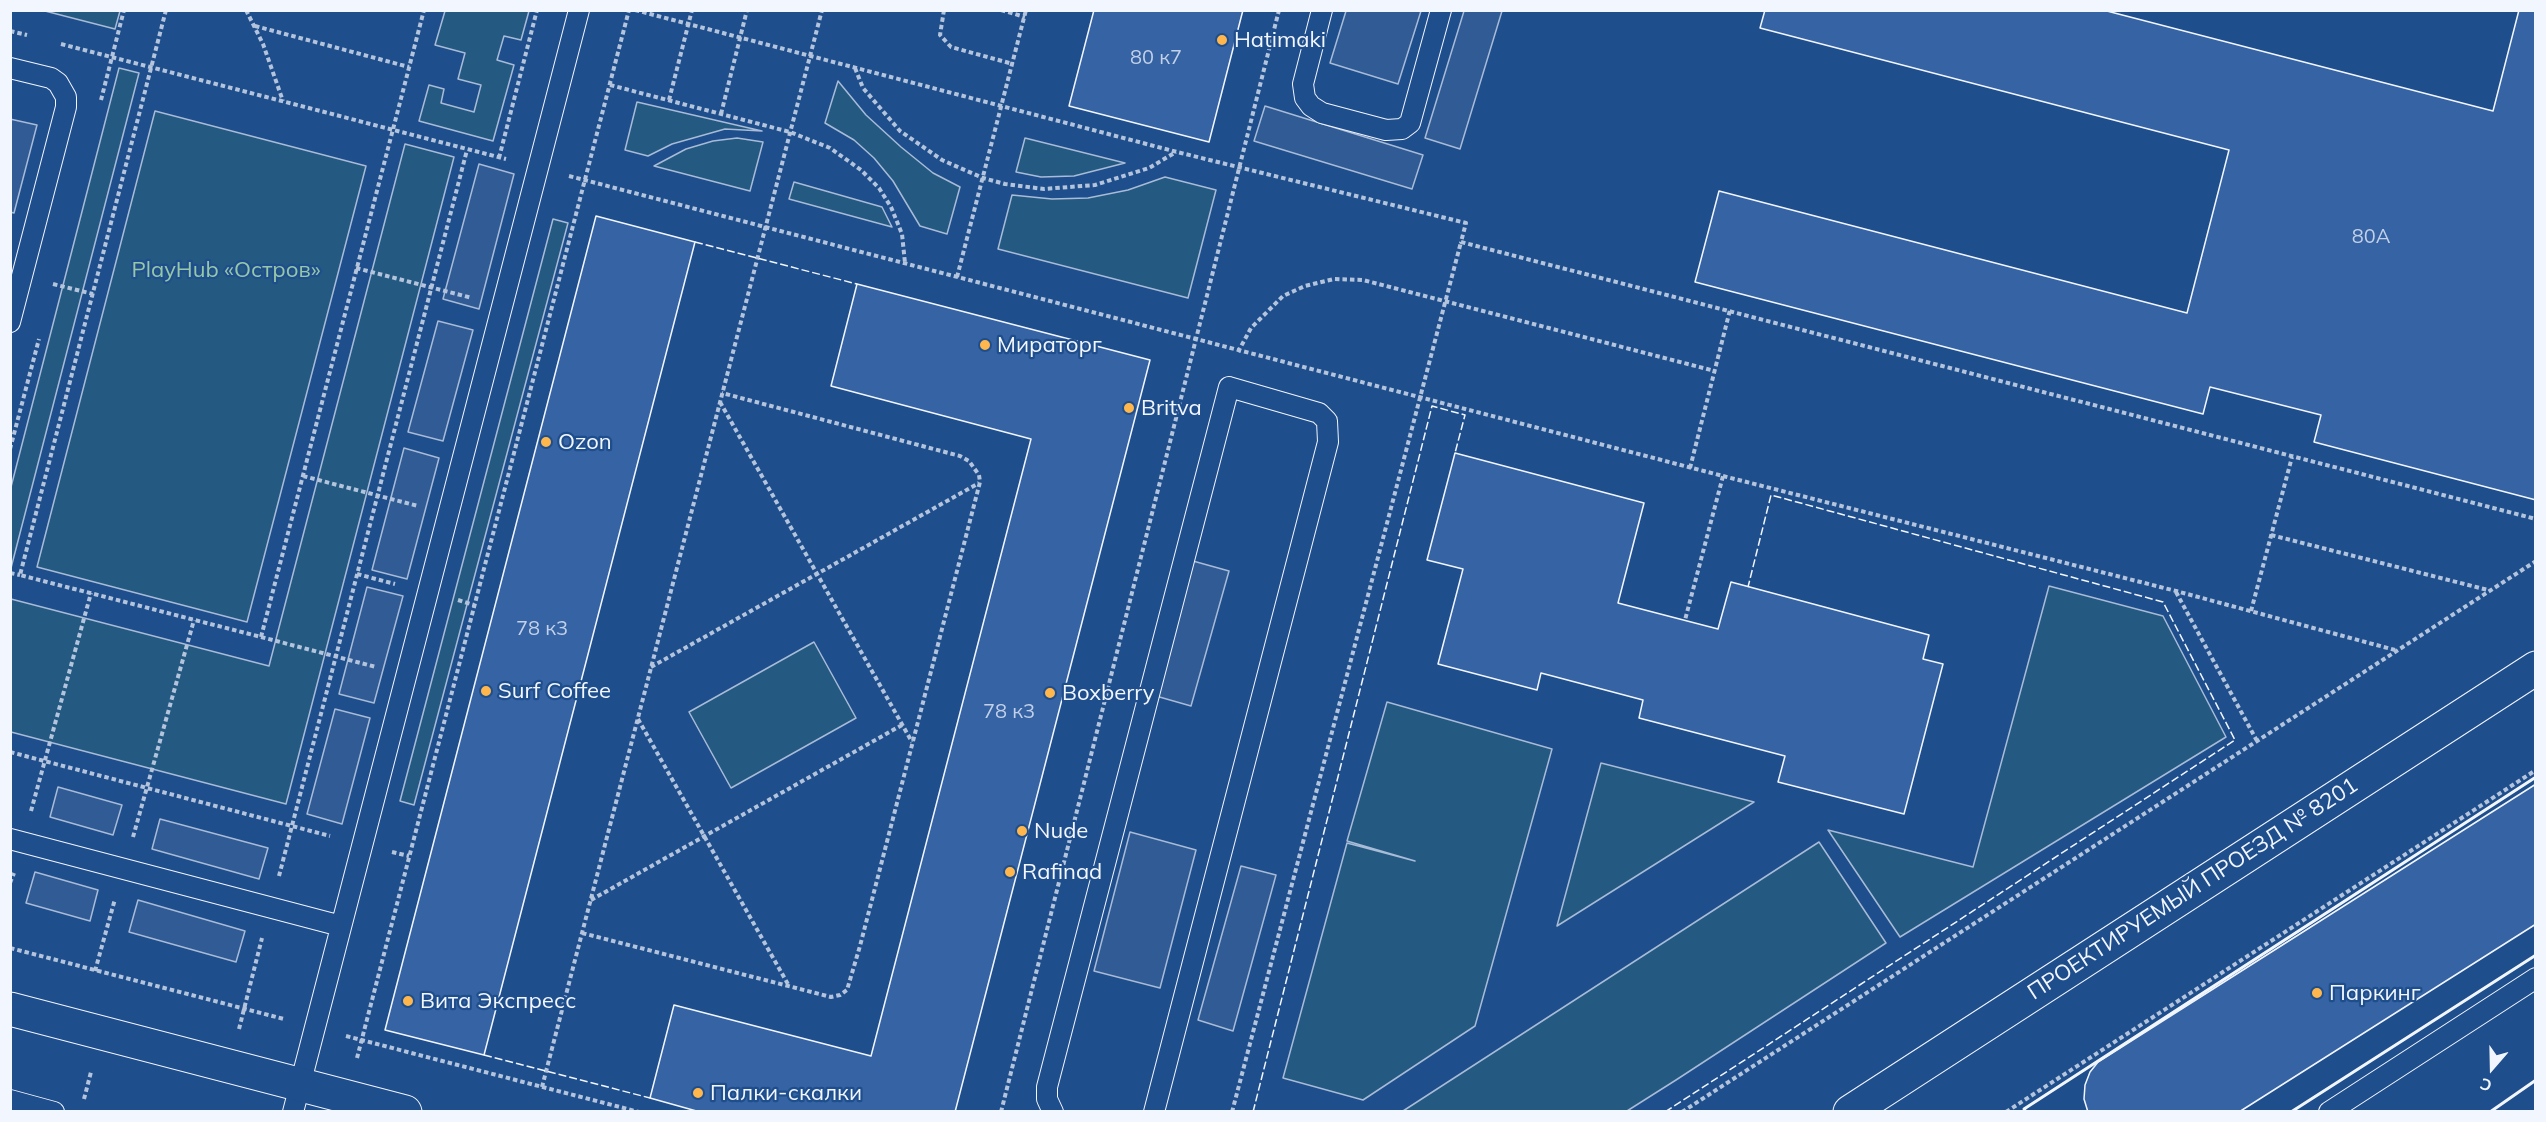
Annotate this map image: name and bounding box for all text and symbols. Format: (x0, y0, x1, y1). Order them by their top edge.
place label: Hatimaki (1234, 27, 1326, 53)
marker: Hatimaki (1215, 33, 1229, 47)
house number: 80 к7 (1130, 46, 1182, 70)
house number: 80А (2352, 225, 2390, 249)
park label: PlayHub «Остров» (132, 257, 320, 283)
place label: Мираторг (997, 332, 1102, 358)
marker: Мираторг (978, 338, 992, 352)
place label: Britva (1141, 395, 1202, 421)
marker: Britva (1122, 401, 1136, 415)
place label: Ozon (558, 429, 612, 455)
marker: Ozon (539, 435, 553, 449)
house number: 78 к3 (516, 617, 568, 641)
place label: Surf Coffee (498, 678, 611, 704)
place label: Boxberry (1062, 680, 1155, 706)
marker: Surf Coffee (479, 684, 493, 698)
marker: Boxberry (1043, 686, 1057, 700)
house number: 78 к3 (983, 700, 1035, 724)
street label: ПРОЕКТИРУЕМЫЙ ПРОЕЗД № 8201 (2023, 772, 2363, 1006)
place label: Nude (1034, 818, 1088, 844)
marker: Nude (1015, 824, 1029, 838)
place label: Rafinad (1022, 859, 1102, 885)
marker: Rafinad (1003, 865, 1017, 879)
place label: Паркинг (2329, 980, 2421, 1006)
marker: Паркинг (2310, 986, 2324, 1000)
place label: Вита Экспресс (420, 988, 576, 1014)
marker: Вита Экспресс (401, 994, 415, 1008)
north arrow (2462, 1038, 2522, 1098)
text: С (2477, 1074, 2494, 1096)
place label: Палки-скалки (710, 1080, 862, 1106)
marker: Палки-скалки (691, 1086, 705, 1100)

